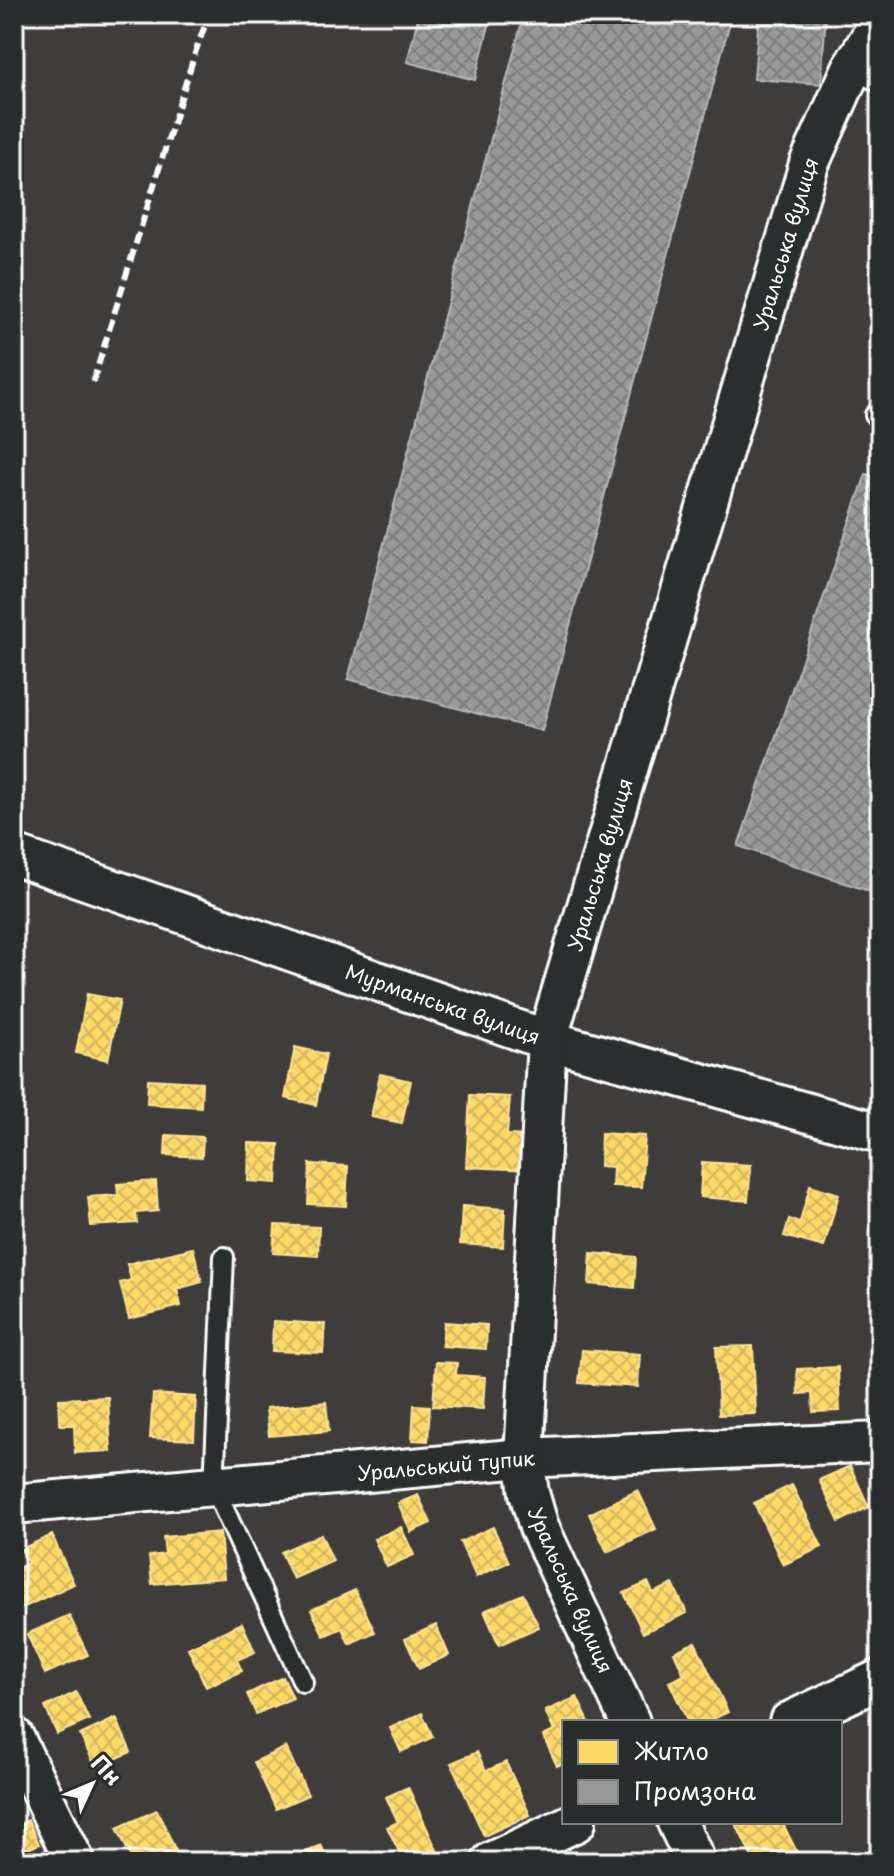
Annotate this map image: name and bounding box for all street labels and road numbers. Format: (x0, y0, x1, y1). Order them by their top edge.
street label: Уральська вулиця (745, 152, 825, 333)
street label: Уральська вулиця (560, 774, 640, 954)
street label: Мурманська вулиця (341, 956, 544, 1052)
street label: Уральський тупик (356, 1443, 536, 1488)
street label: Уральська вулиця (521, 1502, 621, 1678)

